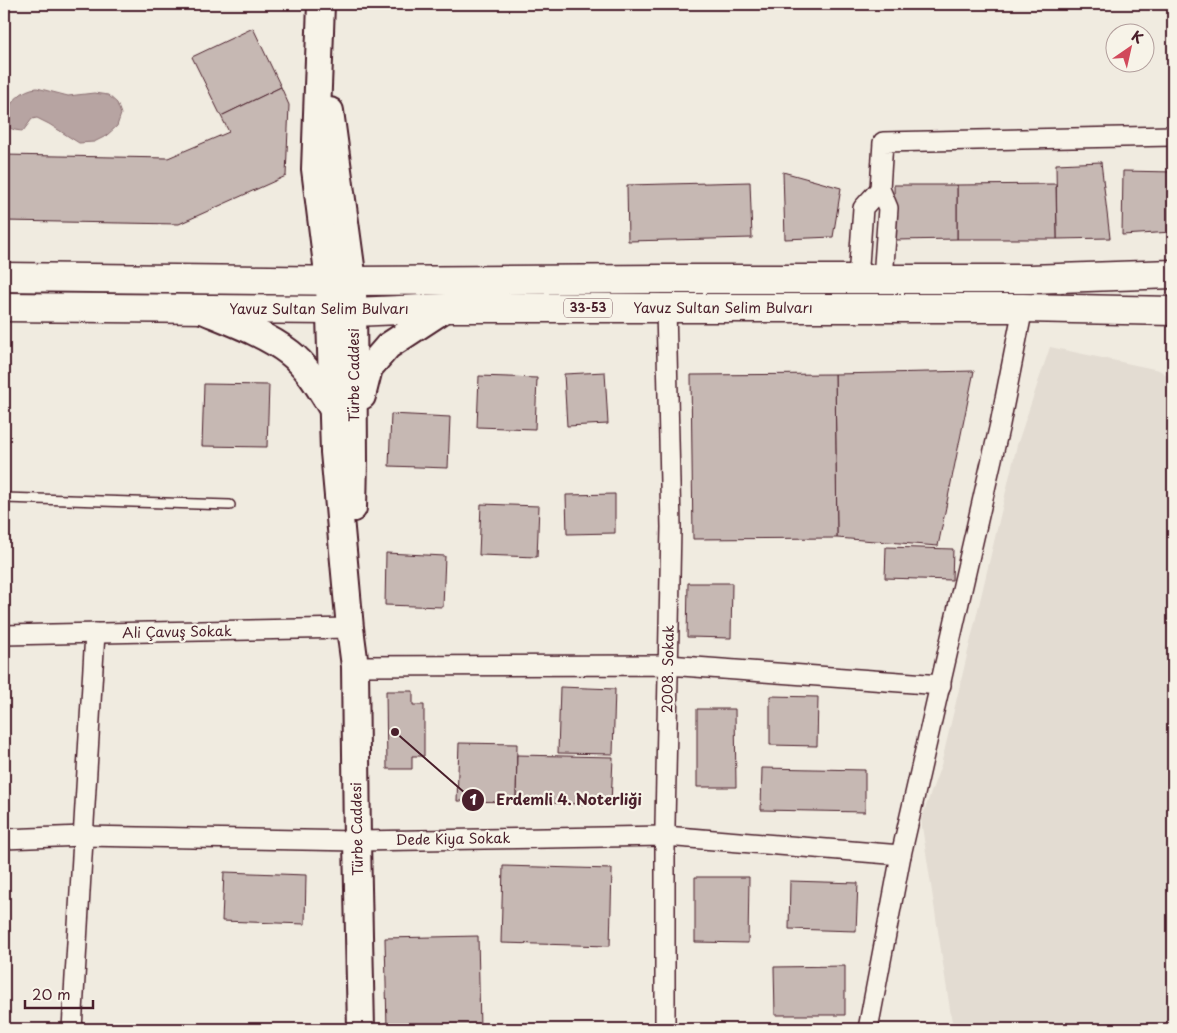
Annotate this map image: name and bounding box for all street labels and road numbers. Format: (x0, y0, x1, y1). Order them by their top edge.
street label: Yavuz Sultan Selim Bulvarı (633, 297, 813, 318)
street label: Yavuz Sultan Selim Bulvarı (229, 298, 409, 319)
road number: 33-53 (564, 298, 612, 318)
street label: Türbe Caddesi (343, 328, 364, 422)
street label: Ali Çavuş Sokak (122, 620, 232, 643)
street label: 2008. Sokak (656, 625, 679, 713)
street label: Türbe Caddesi (345, 782, 368, 876)
street label: Dede Kiya Sokak (395, 827, 511, 850)

